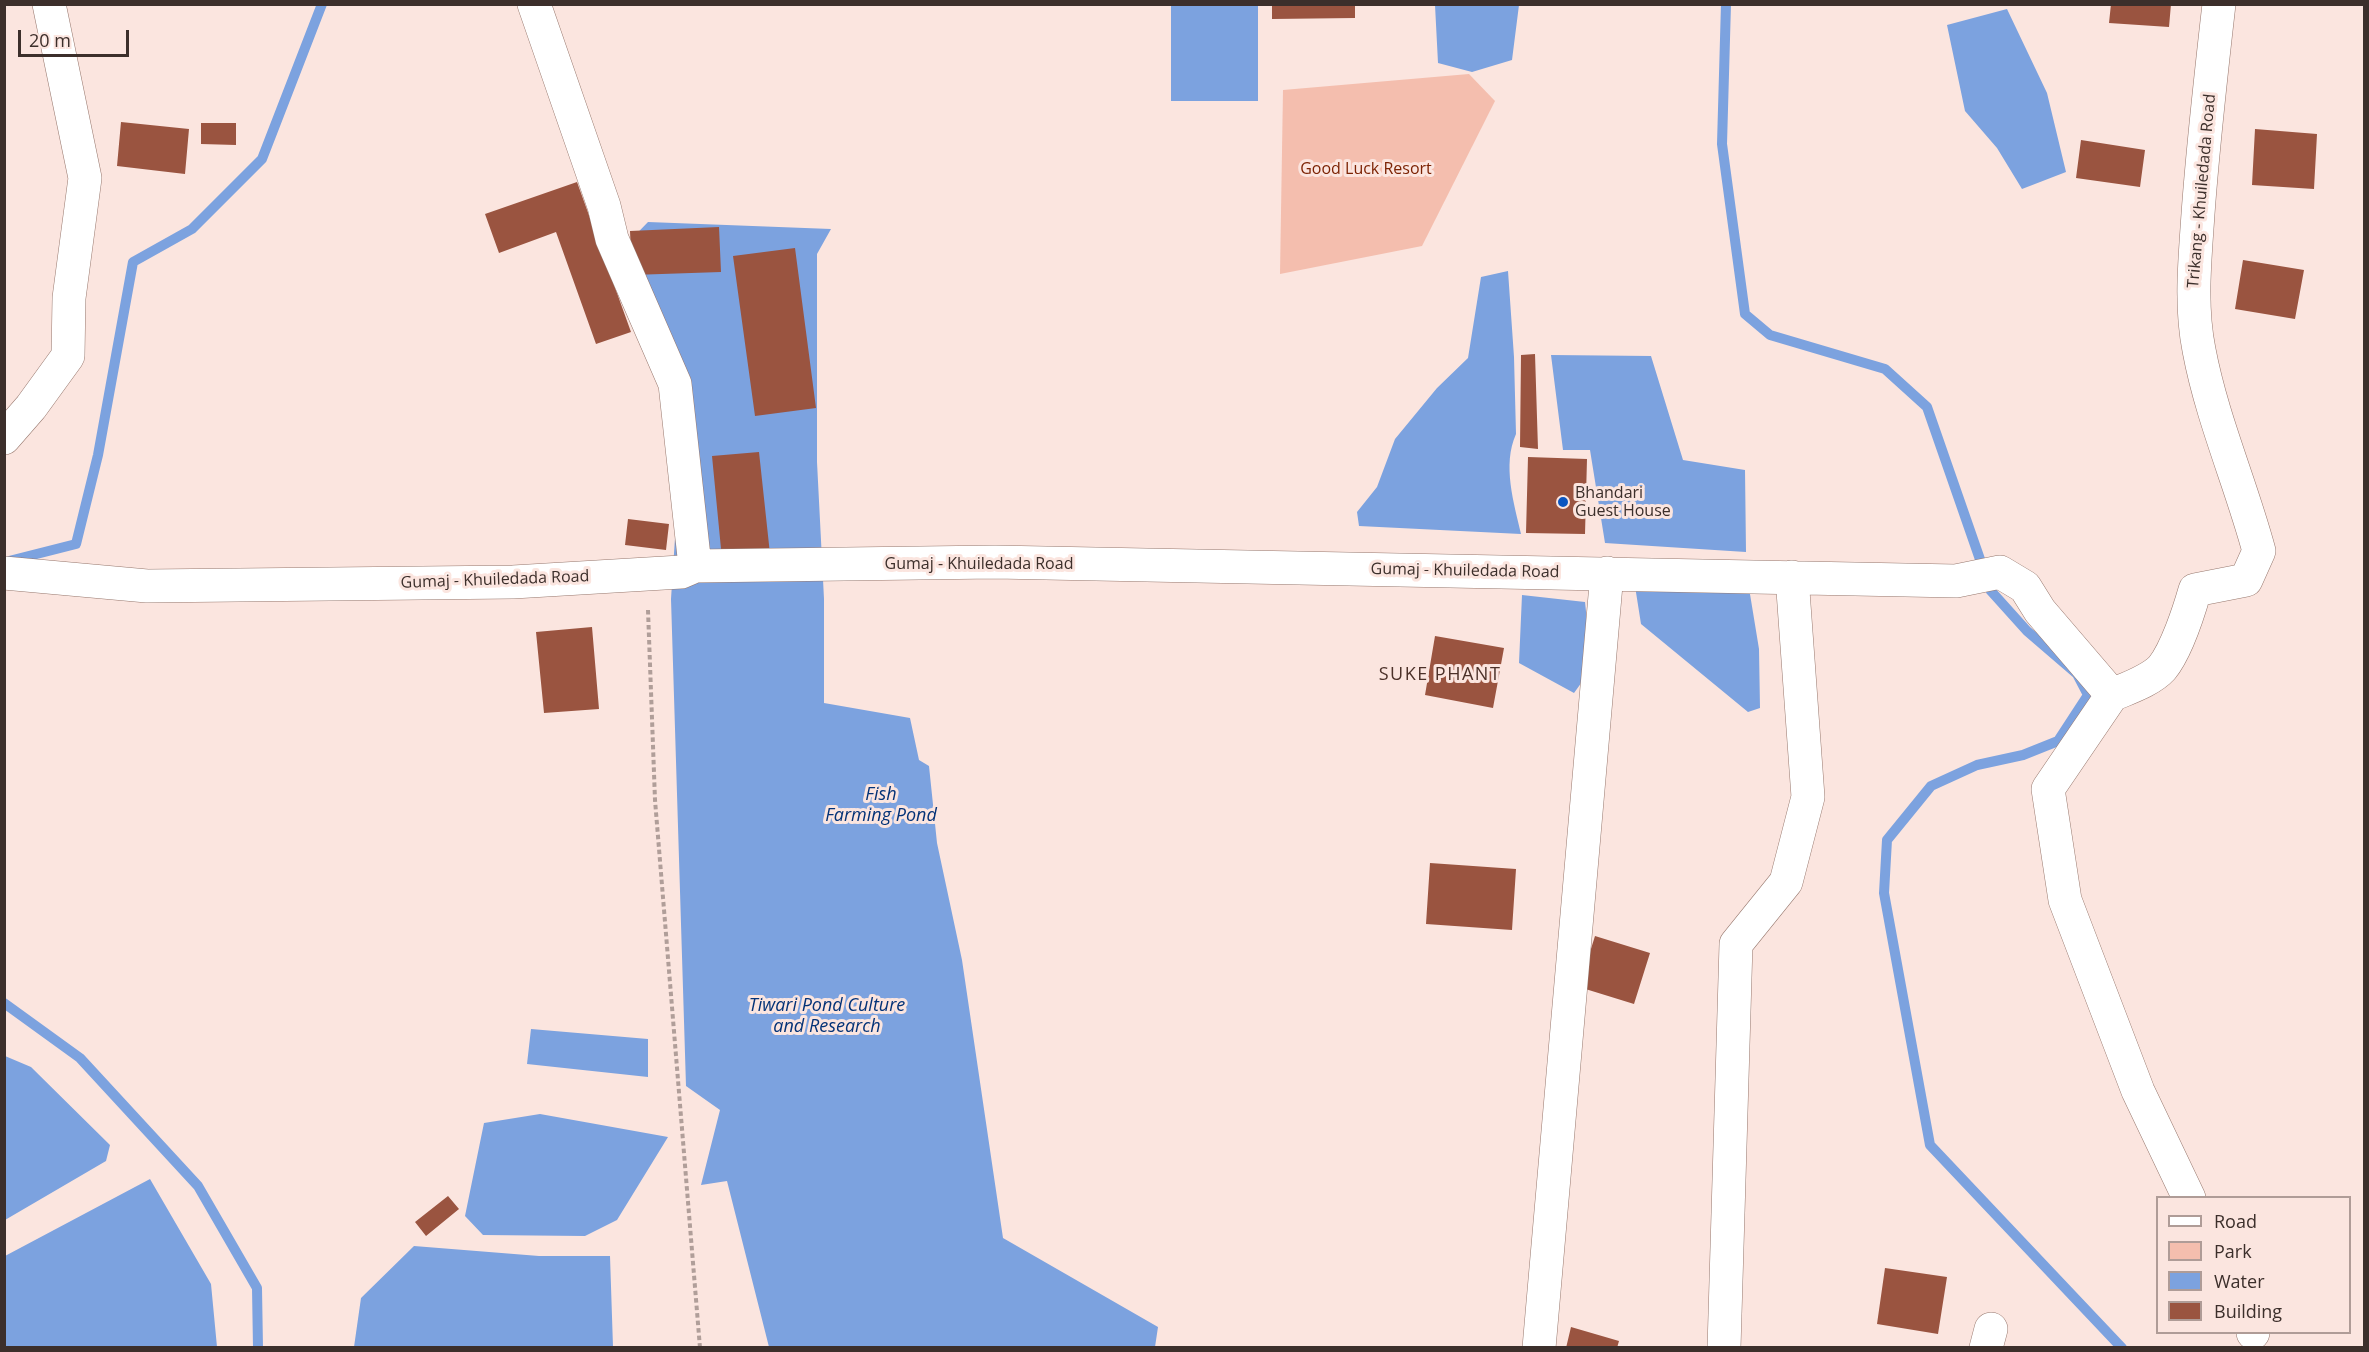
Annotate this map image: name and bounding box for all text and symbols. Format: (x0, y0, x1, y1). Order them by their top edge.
scale bar (21, 18, 132, 56)
text: 20 m (29, 28, 71, 52)
street label: Trikang - Khuiledada Road (2184, 93, 2220, 289)
park label: Good Luck Resort (1300, 159, 1432, 179)
place label: Bhandari Guest House (1575, 483, 1671, 521)
marker: Bhandari Guest House (1556, 495, 1570, 509)
street label: Gumaj - Khuiledada Road (885, 554, 1073, 574)
street label: Gumaj - Khuiledada Road (1370, 560, 1560, 582)
street label: Gumaj - Khuiledada Road (400, 567, 590, 593)
district label: SUKE PHANT (1379, 664, 1501, 686)
water label: Fish Farming Pond (825, 784, 937, 826)
water label: Tiwari Pond Culture and Research (749, 995, 905, 1038)
legend (2156, 1196, 2351, 1334)
text: Road (2214, 1209, 2257, 1233)
text: Park (2214, 1239, 2252, 1263)
text: Water (2214, 1269, 2265, 1293)
text: Building (2214, 1299, 2282, 1323)

